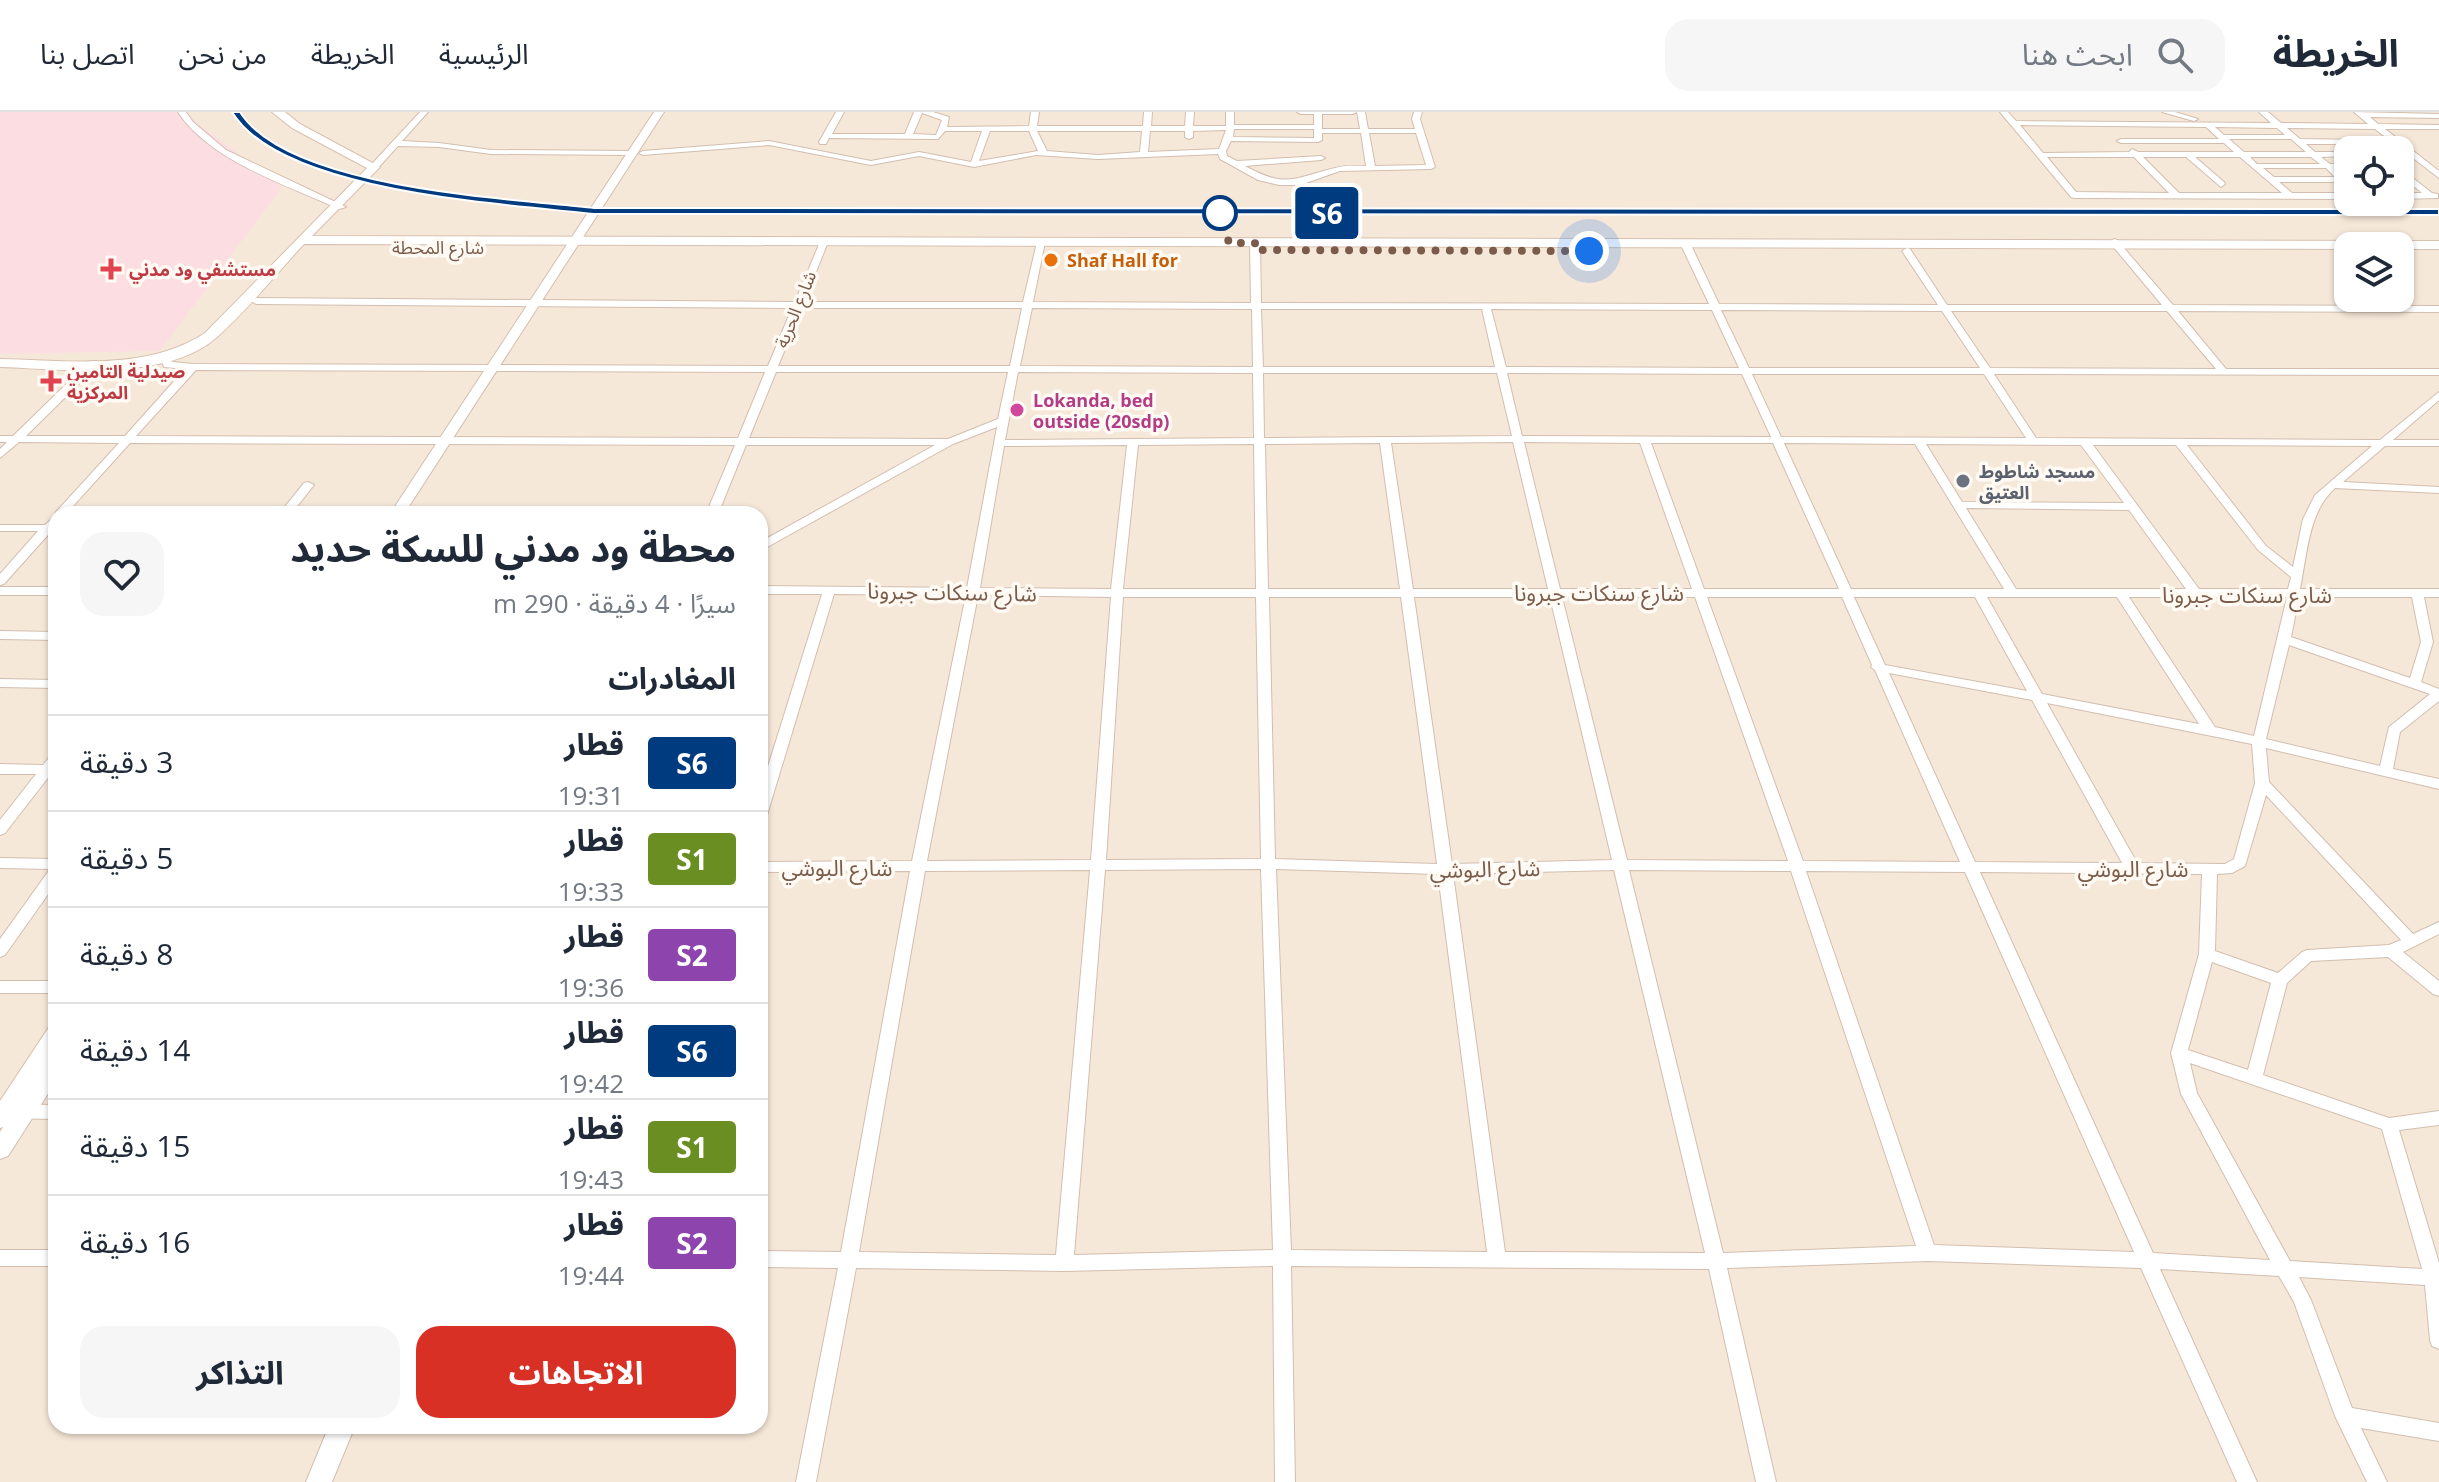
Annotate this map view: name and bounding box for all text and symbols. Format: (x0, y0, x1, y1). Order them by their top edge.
search box (1665, 19, 2225, 91)
text: الخريطة (2273, 26, 2399, 78)
text: ابحث هنا (2022, 33, 2133, 74)
icon: search (2153, 33, 2197, 77)
text: اتصل بنا (40, 34, 135, 72)
text: من نحن (179, 34, 267, 72)
text: الخريطة (311, 34, 395, 72)
text: الرئيسية (439, 34, 529, 72)
map controls (2334, 136, 2414, 312)
button: locate (2334, 136, 2414, 216)
line badge: S6 (1291, 187, 1363, 239)
text: S6 (1311, 194, 1343, 232)
unlabelled marker (1203, 196, 1237, 230)
your location (1569, 231, 1609, 271)
button: layers (2334, 232, 2414, 312)
street label: شارع المحطة (392, 235, 484, 262)
place label: Shaf Hall for (1067, 248, 1178, 272)
marker: Shaf Hall for (1042, 251, 1060, 269)
place label: مستشفي ود مدني (129, 257, 276, 284)
marker: مستشفي ود مدني (100, 258, 122, 280)
street label: شارع الحرية (769, 267, 824, 352)
place label: صيدلية التامين المركزية (67, 359, 185, 404)
marker: صيدلية التامين المركزية (42, 372, 60, 390)
place label: Lokanda, bed outside (20sdp) (1033, 388, 1169, 433)
marker: Lokanda, bed outside (20sdp) (1008, 401, 1026, 419)
place label: مسجد شاطوط العتيق (1979, 459, 2095, 504)
marker: مسجد شاطوط العتيق (1954, 472, 1972, 490)
text: محطة ود مدني للسكة حديد (290, 521, 736, 573)
button: heart (80, 532, 164, 616)
street label: شارع سنكات جبرونا (867, 575, 1037, 610)
street label: شارع سنكات جبرونا (1514, 577, 1684, 610)
street label: شارع سنكات جبرونا (2162, 579, 2332, 612)
text: سيرًا · 4 دقيقة · 290 m (493, 585, 736, 621)
text: المغادرات (608, 657, 736, 698)
text: قطار (564, 723, 624, 764)
text: 3 دقيقة (80, 741, 173, 782)
text: S6 (676, 744, 708, 782)
text: 19:31 (558, 777, 624, 813)
text: قطار (564, 819, 624, 860)
text: 5 دقيقة (80, 837, 173, 878)
text: S1 (676, 840, 708, 878)
street label: شارع البوشي (782, 852, 892, 885)
street label: شارع البوشي (1429, 852, 1541, 887)
street label: شارع البوشي (2078, 853, 2188, 886)
text: 19:33 (558, 873, 624, 909)
text: قطار (564, 915, 624, 956)
text: 8 دقيقة (80, 933, 173, 974)
text: S2 (676, 936, 708, 974)
text: 19:36 (558, 969, 624, 1005)
text: قطار (564, 1011, 624, 1052)
text: 14 دقيقة (80, 1029, 190, 1070)
text: S6 (676, 1032, 708, 1070)
text: 19:42 (558, 1065, 624, 1101)
text: قطار (564, 1107, 624, 1148)
text: 15 دقيقة (80, 1125, 190, 1166)
text: S1 (676, 1128, 708, 1166)
text: 19:43 (558, 1161, 624, 1197)
text: قطار (564, 1203, 624, 1244)
text: 16 دقيقة (80, 1221, 190, 1262)
text: S2 (676, 1224, 708, 1262)
text: 19:44 (558, 1257, 624, 1293)
button: التذاكر (80, 1326, 400, 1418)
button: الاتجاهات (416, 1326, 736, 1418)

